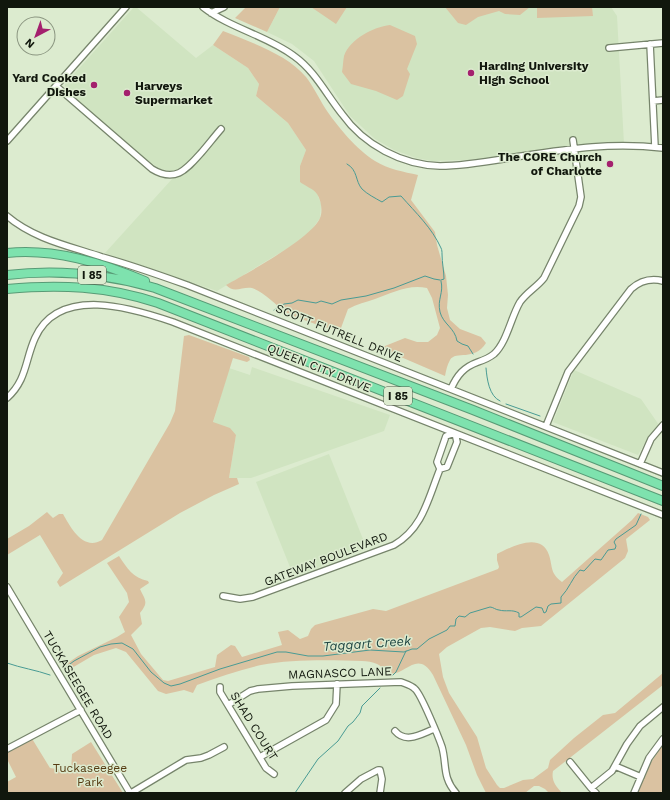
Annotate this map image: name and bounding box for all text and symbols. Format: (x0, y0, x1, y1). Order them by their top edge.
north arrow (16, 16, 56, 56)
text: N (22, 36, 37, 51)
place label: Harding University High School (479, 59, 589, 87)
marker: Harding University High School (466, 68, 476, 78)
place label: Yard Cooked Dishes (12, 71, 87, 99)
place label: Harveys Supermarket (135, 79, 213, 107)
marker: Yard Cooked Dishes (89, 80, 99, 90)
marker: Harveys Supermarket (122, 88, 132, 98)
place label: The CORE Church of Charlotte (498, 150, 602, 178)
marker: The CORE Church of Charlotte (605, 159, 615, 169)
road number: I 85 (78, 266, 106, 284)
street label: SCOTT FUTRELL DRIVE (274, 301, 405, 365)
street label: QUEEN CITY DRIVE (265, 341, 373, 395)
road number: I 85 (384, 387, 412, 405)
street label: GATEWAY BOULEVARD (262, 529, 390, 589)
street label: TUCKASEEGEE ROAD (40, 628, 116, 742)
water label: Taggart Creek (323, 633, 412, 654)
street label: MAGNASCO LANE (288, 664, 392, 682)
street label: SHAD COURT (227, 689, 281, 763)
park label: Tuckaseegee Park (53, 761, 127, 789)

